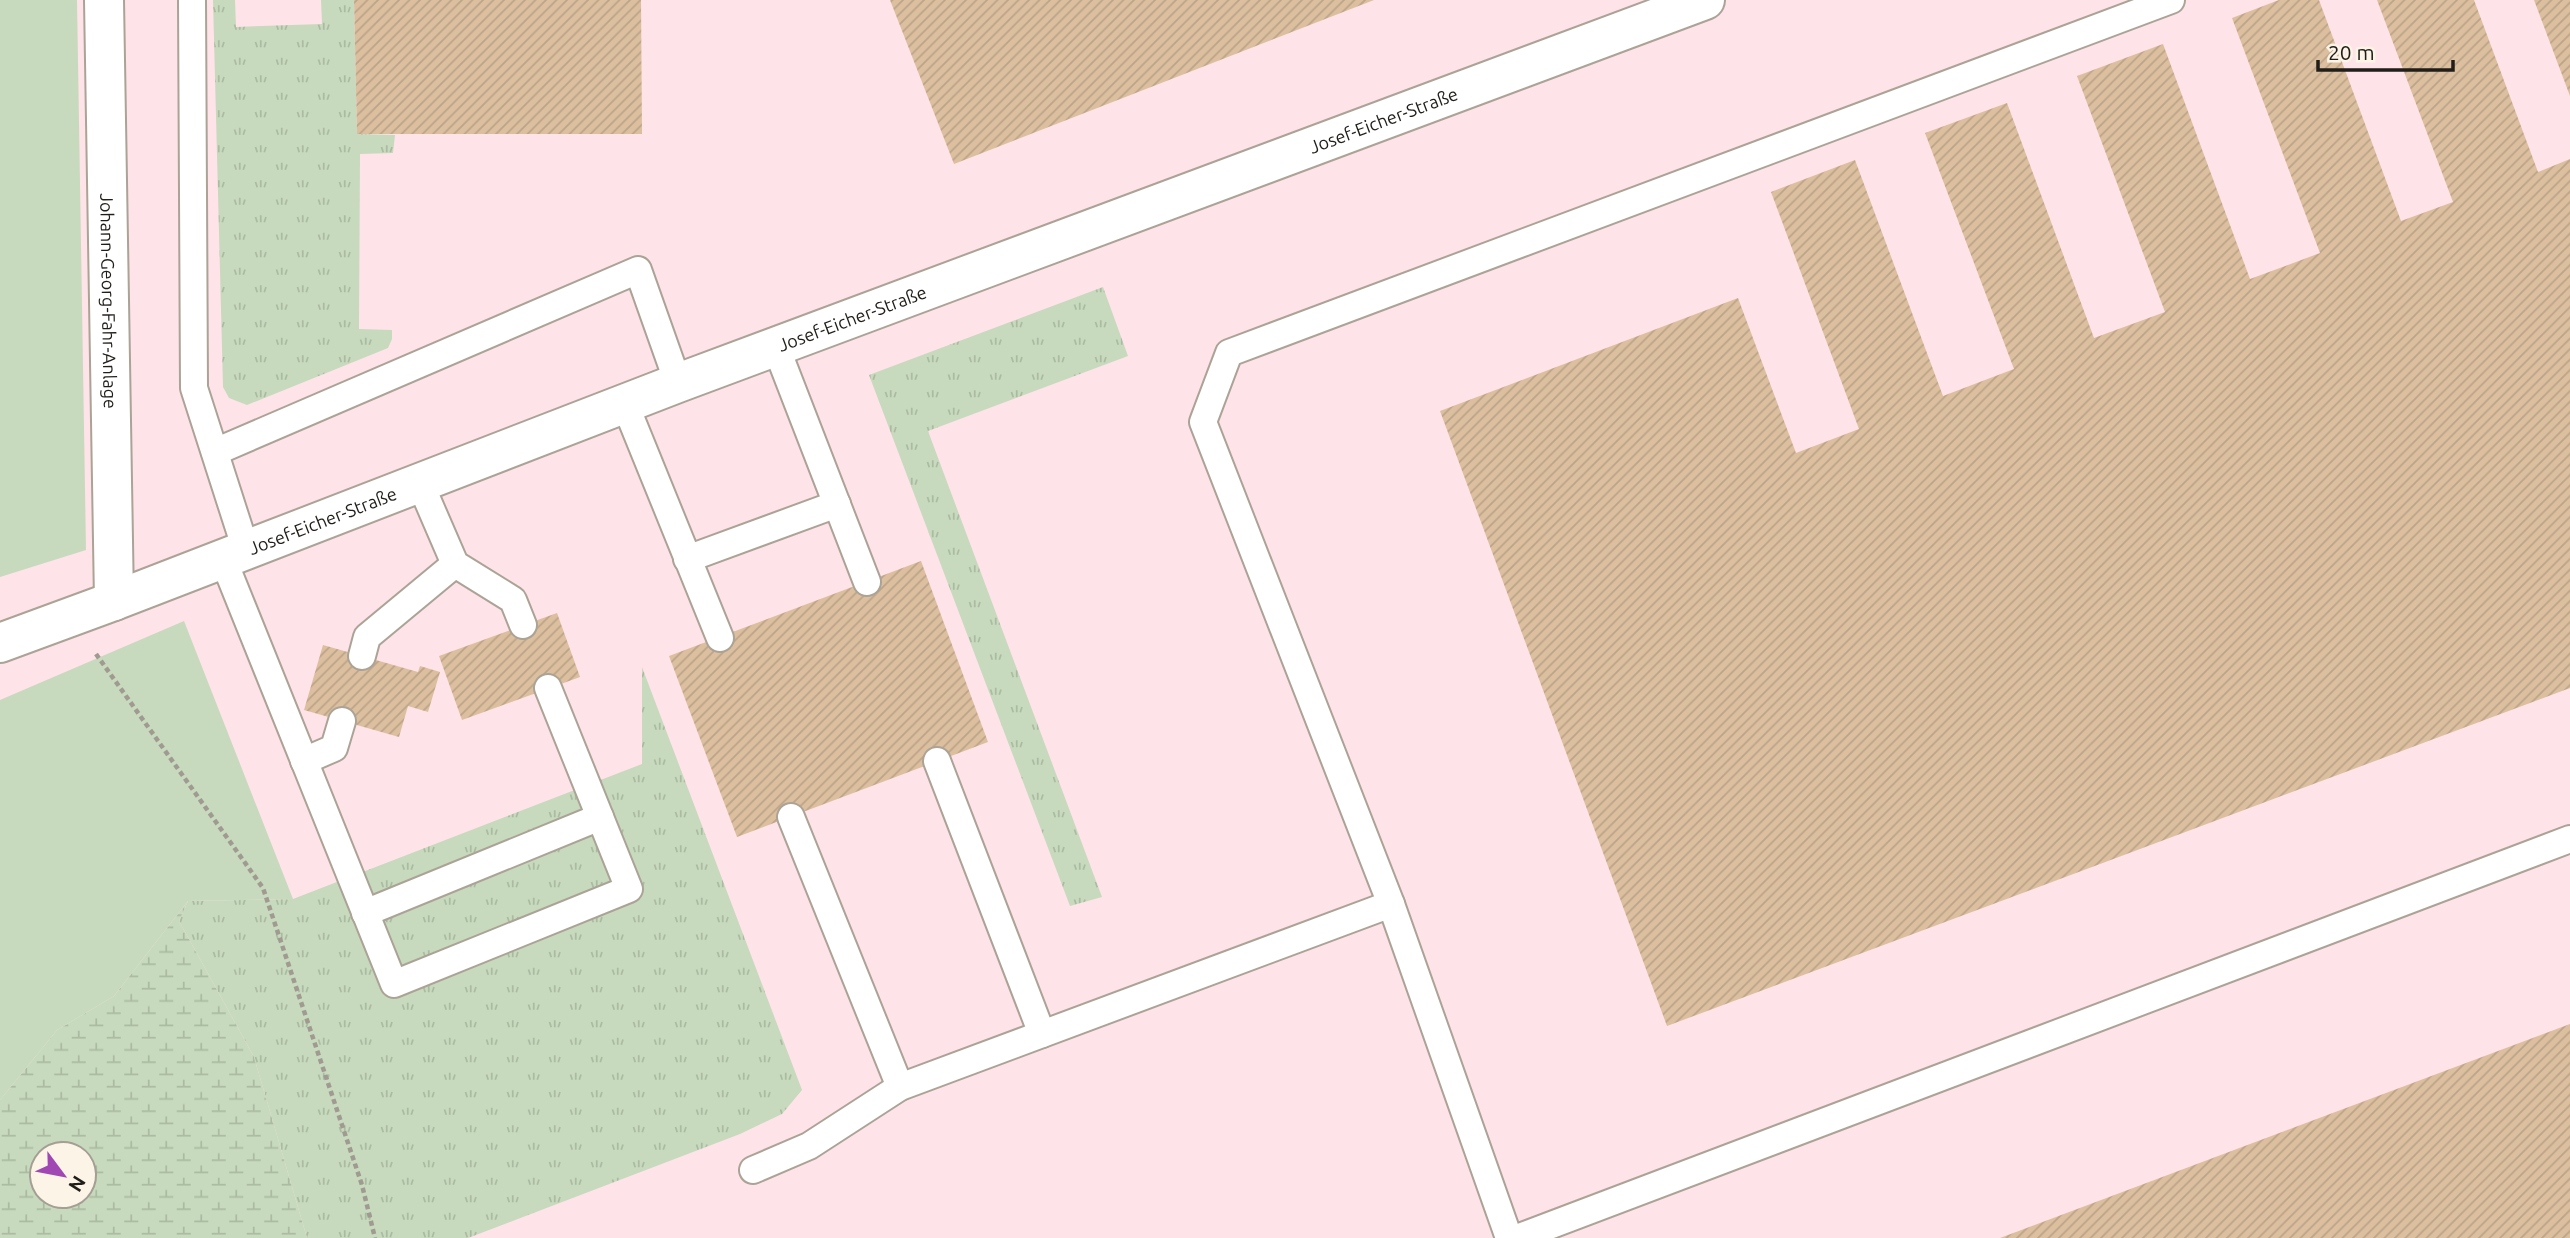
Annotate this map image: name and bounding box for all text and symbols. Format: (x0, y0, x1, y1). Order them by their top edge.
scale bar (2318, 28, 2453, 72)
text: 20 m (2328, 40, 2375, 64)
street label: Josef-Eicher-Straße (1306, 83, 1460, 157)
street label: Johann-Georg-Fahr-Anlage (97, 193, 121, 409)
street label: Josef-Eicher-Straße (775, 281, 929, 355)
street label: Josef-Eicher-Straße (246, 483, 399, 558)
north arrow (28, 1140, 98, 1210)
text: N (64, 1172, 91, 1196)

